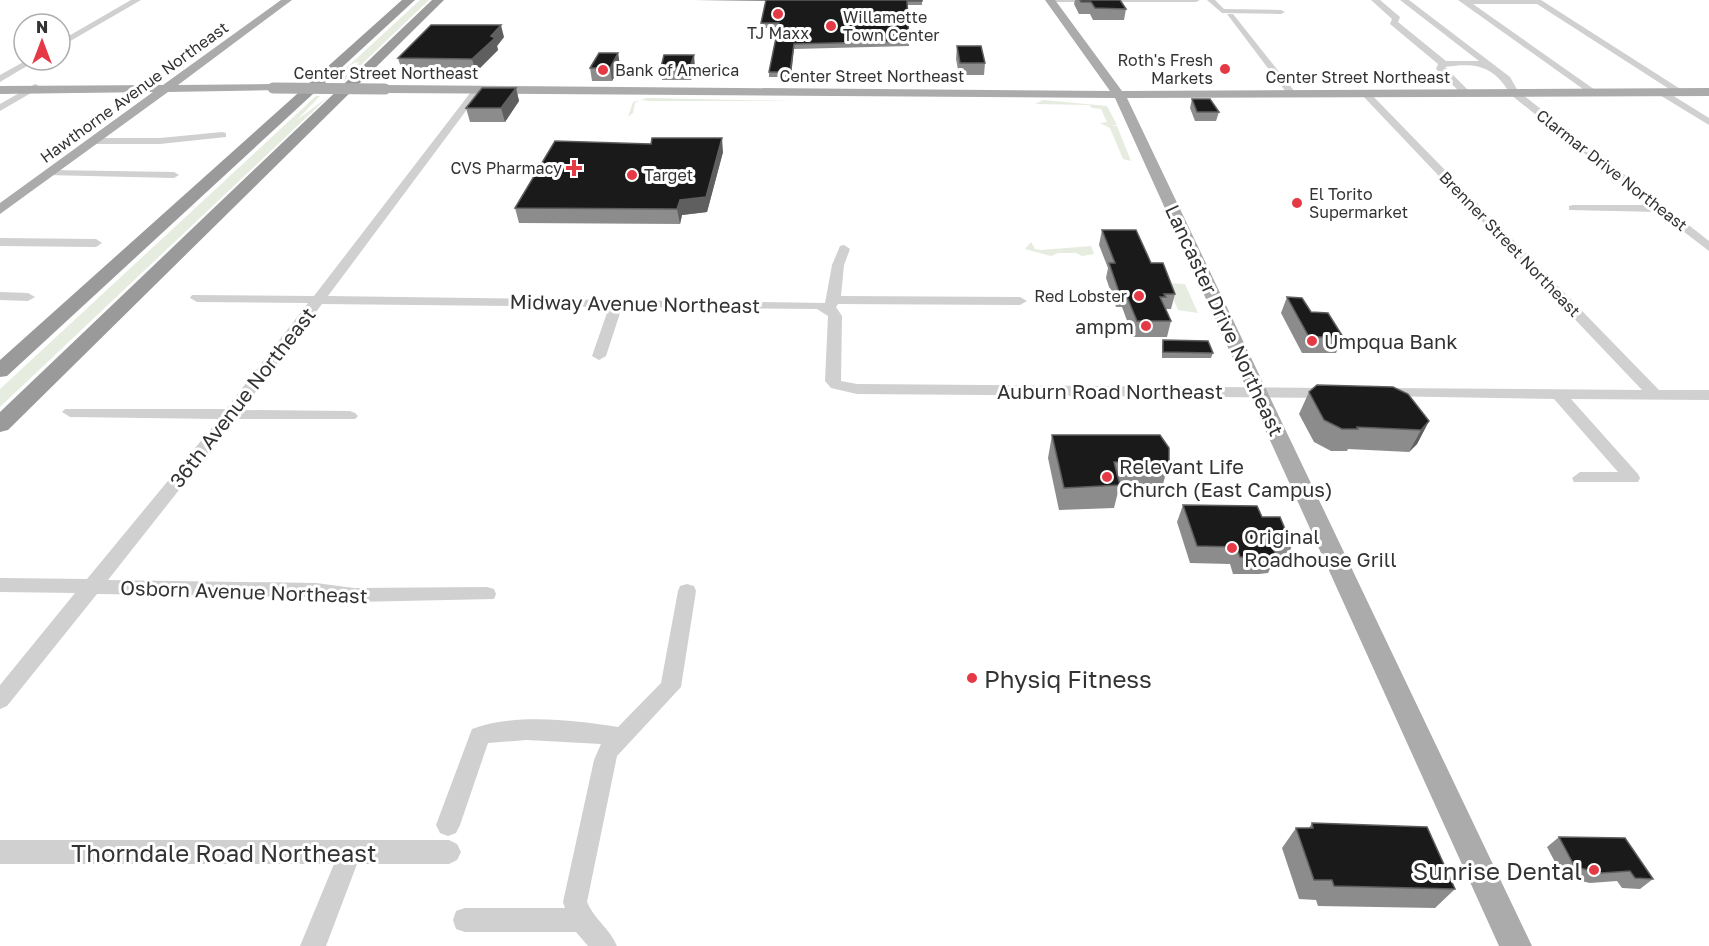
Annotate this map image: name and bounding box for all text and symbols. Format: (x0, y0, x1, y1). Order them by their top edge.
marker: TJ Maxx (771, 7, 785, 21)
place label: Willamette Town Center (843, 7, 939, 45)
north arrow (12, 12, 72, 72)
street label: Hawthorne Avenue Northeast (36, 17, 232, 167)
marker: Willamette Town Center (824, 19, 838, 33)
place label: TJ Maxx (747, 23, 809, 43)
place label: Roth's Fresh Markets (1117, 50, 1213, 88)
place label: Bank of America (615, 60, 739, 80)
marker: Roth's Fresh Markets (1218, 62, 1232, 76)
street label: Center Street Northeast (294, 63, 478, 83)
marker: Bank of America (596, 63, 610, 77)
street label: Center Street Northeast (780, 66, 964, 86)
street label: Center Street Northeast (1266, 67, 1450, 87)
street label: Clarmar Drive Northeast (1533, 105, 1691, 235)
place label: CVS Pharmacy (451, 158, 562, 178)
marker: CVS Pharmacy (567, 161, 581, 175)
place label: Target (644, 165, 693, 185)
street label: Brenner Street Northeast (1435, 167, 1585, 321)
marker: Target (625, 168, 639, 182)
place label: El Torito Supermarket (1309, 184, 1408, 222)
marker: El Torito Supermarket (1290, 196, 1304, 210)
street label: Lancaster Drive Northeast (1161, 201, 1289, 439)
place label: Red Lobster (1034, 286, 1127, 306)
street label: Midway Avenue Northeast (510, 289, 760, 317)
marker: Red Lobster (1132, 289, 1146, 303)
street label: 36th Avenue Northeast (164, 302, 320, 492)
place label: ampm (1075, 314, 1134, 338)
marker: ampm (1139, 319, 1153, 333)
place label: Umpqua Bank (1324, 329, 1458, 353)
marker: Umpqua Bank (1305, 334, 1319, 348)
street label: Auburn Road Northeast (997, 379, 1223, 403)
place label: Relevant Life Church (East Campus) (1119, 454, 1333, 501)
marker: Relevant Life Church (East Campus) (1100, 470, 1114, 484)
place label: Original Roadhouse Grill (1244, 524, 1397, 571)
marker: Original Roadhouse Grill (1225, 541, 1239, 555)
street label: Osborn Avenue Northeast (120, 575, 368, 607)
place label: Physiq Fitness (984, 664, 1152, 693)
marker: Physiq Fitness (965, 671, 979, 685)
street label: Thorndale Road Northeast (71, 838, 377, 867)
place label: Sunrise Dental (1413, 856, 1582, 885)
marker: Sunrise Dental (1587, 863, 1601, 877)

